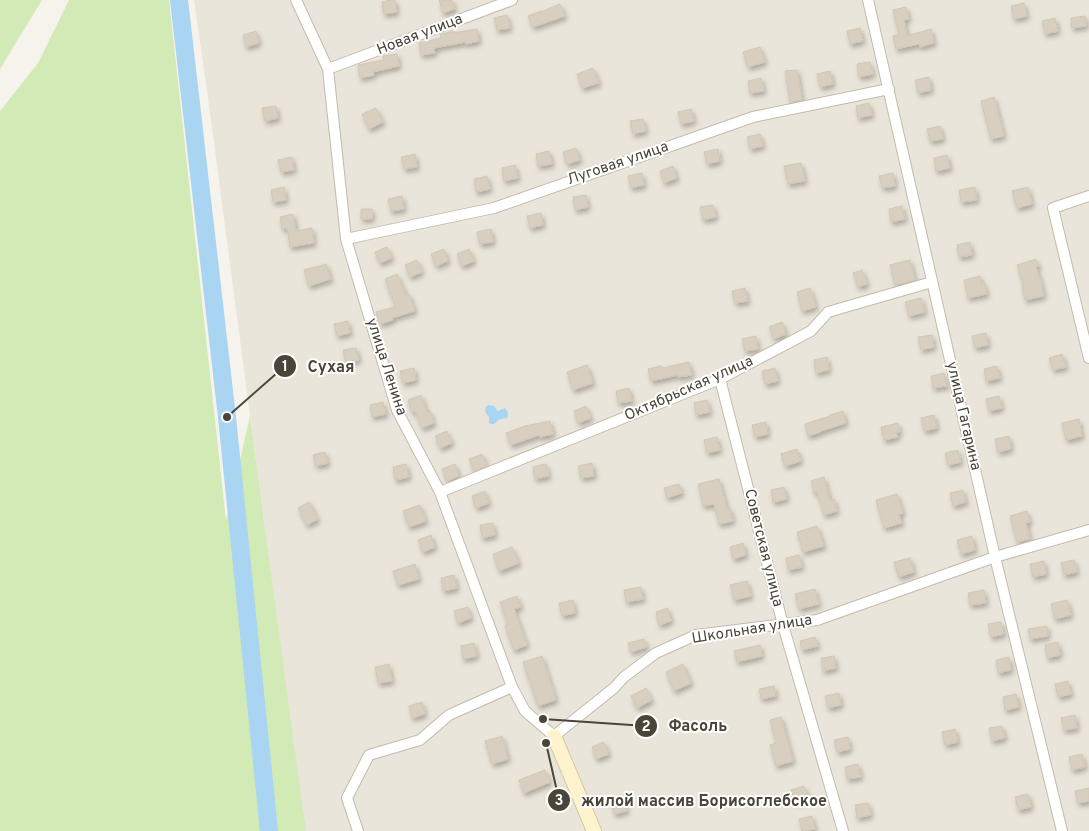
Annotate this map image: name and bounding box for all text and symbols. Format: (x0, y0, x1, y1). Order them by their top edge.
street label: Новая улица (374, 10, 466, 60)
street label: Луговая улица (565, 138, 671, 190)
street label: улица Ленина (361, 316, 411, 418)
callout: Сухая (272, 350, 364, 381)
street label: Октябрьская улица (622, 352, 756, 426)
text: 1 (282, 358, 288, 377)
text: Сухая (308, 358, 354, 378)
street label: улица Гагарина (941, 360, 985, 472)
street label: Советская улица (739, 487, 787, 609)
street label: Школьная улица (690, 611, 814, 649)
callout: Фасоль (633, 710, 737, 741)
text: Фасоль (669, 717, 727, 737)
text: 2 (641, 718, 651, 737)
callout: жилой массив Борисоглебское (546, 785, 837, 816)
text: 3 (555, 792, 564, 811)
text: жилой массив Борисоглебское (581, 792, 827, 812)

